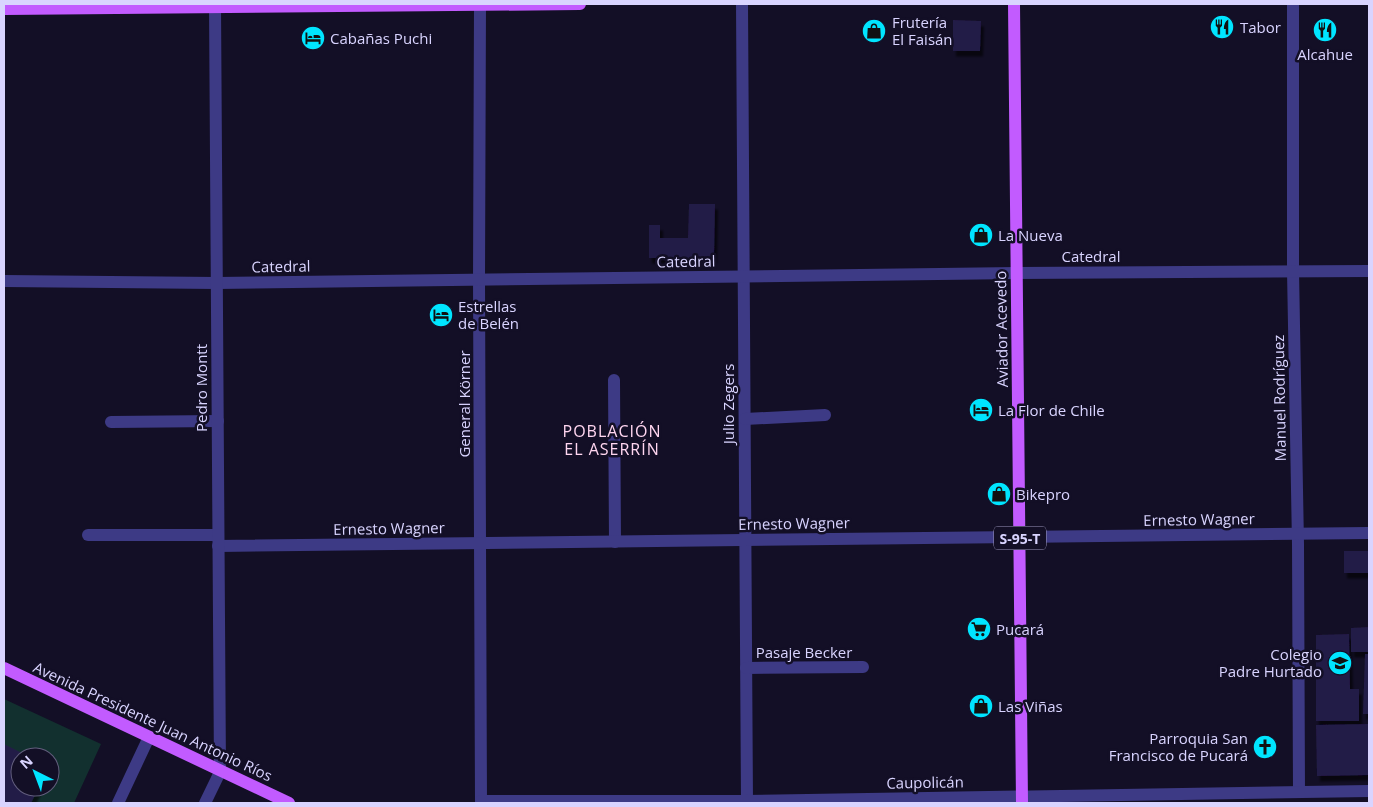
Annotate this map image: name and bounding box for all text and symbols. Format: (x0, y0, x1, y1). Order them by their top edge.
place label: Frutería El Faisán (892, 12, 953, 49)
restaurant icon: Tabor (1209, 14, 1235, 40)
place label: Tabor (1240, 17, 1281, 37)
restaurant icon: Alcahue (1312, 17, 1338, 43)
shop icon: Frutería El Faisán (861, 18, 887, 44)
hotel icon: Cabañas Puchi (300, 25, 326, 51)
place label: Cabañas Puchi (330, 28, 432, 48)
place label: Alcahue (1297, 44, 1353, 64)
shop icon: La Nueva (968, 222, 994, 248)
place label: La Nueva (998, 225, 1063, 245)
street label: Catedral (1062, 246, 1120, 266)
street label: Catedral (656, 250, 716, 272)
street label: Catedral (251, 255, 311, 277)
street label: Aviador Acevedo (990, 271, 1012, 387)
place label: Estrellas de Belén (458, 296, 519, 333)
hotel icon: Estrellas de Belén (428, 302, 454, 328)
street label: Manuel Rodríguez (1268, 335, 1290, 461)
street label: Pedro Montt (191, 344, 211, 432)
street label: General Körner (454, 350, 474, 458)
street label: Julio Zegers (718, 364, 738, 446)
hotel icon: La Flor de Chile (968, 397, 994, 423)
place label: La Flor de Chile (998, 400, 1105, 420)
district label: POBLACIÓN EL ASERRÍN (563, 420, 661, 460)
shop icon: Bikepro (986, 481, 1012, 507)
place label: Bikepro (1016, 484, 1070, 504)
street label: Ernesto Wagner (1143, 508, 1255, 530)
street label: Ernesto Wagner (738, 512, 850, 534)
street label: Ernesto Wagner (333, 517, 445, 539)
road number: S-95-T (994, 526, 1046, 550)
supermarket icon: Pucará (966, 616, 992, 642)
place label: Pucará (996, 619, 1044, 639)
street label: Pasaje Becker (756, 642, 852, 662)
place label: Colegio Padre Hurtado (1219, 644, 1322, 681)
school or university icon: Colegio Padre Hurtado (1327, 650, 1353, 676)
street label: Avenida Presidente Juan Antonio Ríos (30, 657, 276, 785)
shop icon: Las Viñas (968, 693, 994, 719)
place label: Las Viñas (998, 696, 1063, 716)
place label: Parroquia San Francisco de Pucará (1109, 728, 1248, 765)
church icon: Parroquia San Francisco de Pucará (1252, 734, 1278, 760)
north arrow (10, 747, 60, 797)
text: N (15, 751, 37, 773)
street label: Caupolicán (886, 771, 964, 793)

